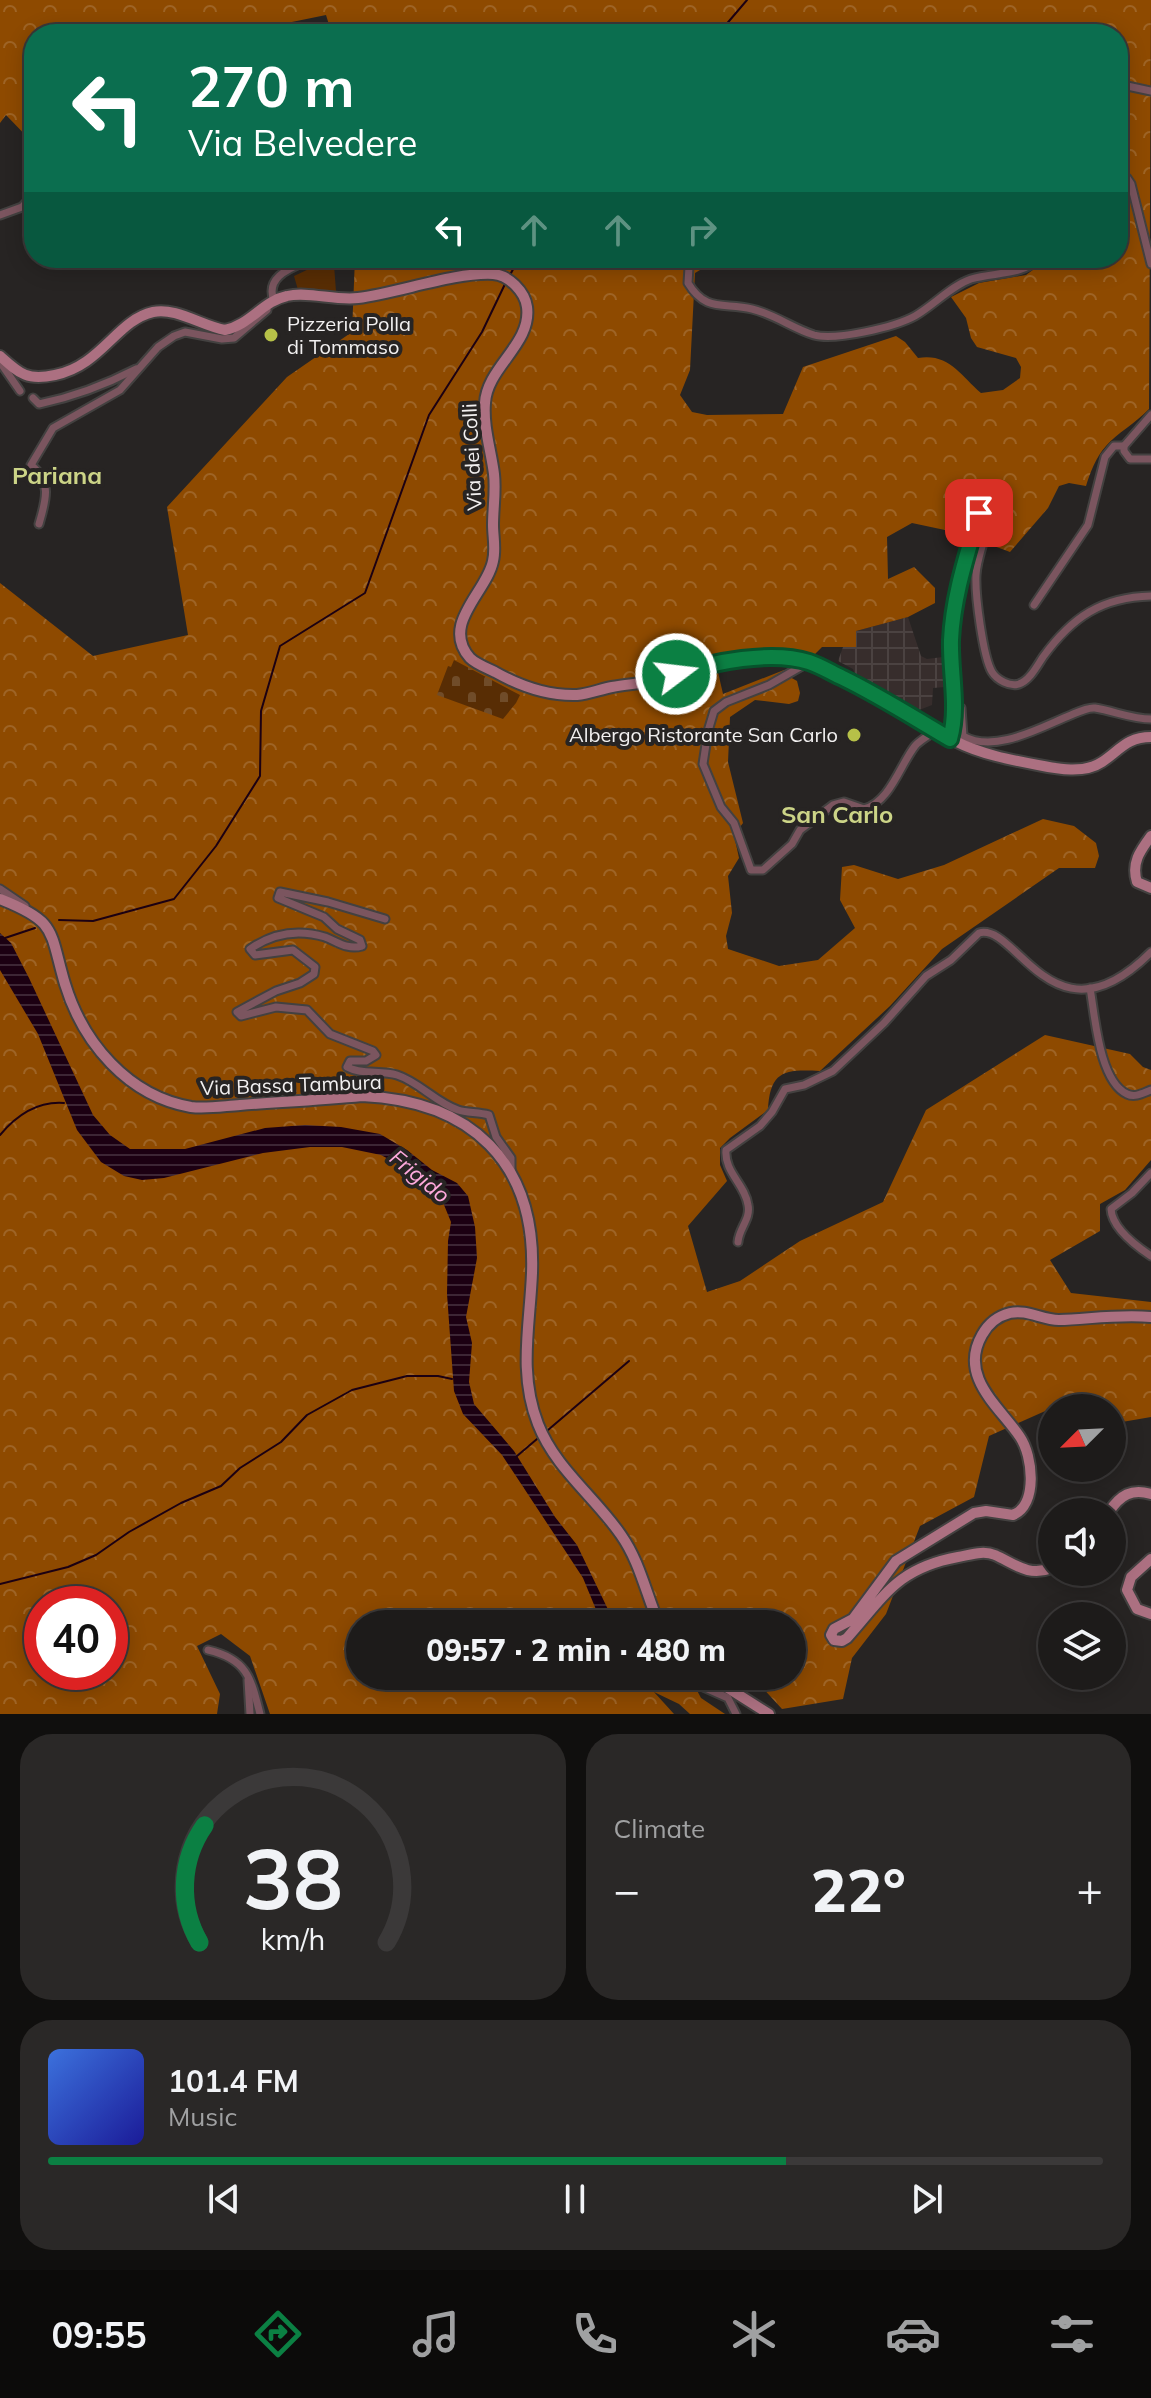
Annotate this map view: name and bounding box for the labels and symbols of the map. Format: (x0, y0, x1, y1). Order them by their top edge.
place label: Pizzeria Polla di Tommaso (287, 311, 411, 359)
marker: Pizzeria Polla di Tommaso (262, 326, 280, 344)
street label: Via dei Colli (456, 403, 487, 511)
district label: Pariana (12, 460, 102, 490)
pin (945, 479, 1013, 547)
position arrow (634, 632, 718, 716)
place label: Albergo Ristorante San Carlo (569, 722, 838, 747)
marker: Albergo Ristorante San Carlo (845, 726, 863, 744)
district label: San Carlo (781, 799, 893, 829)
street label: Via Bassa Tambura (200, 1069, 382, 1100)
water label: Frigido (384, 1143, 456, 1209)
north arrow (1038, 1394, 1126, 1482)
speed limit sign: 40 (24, 1586, 128, 1690)

